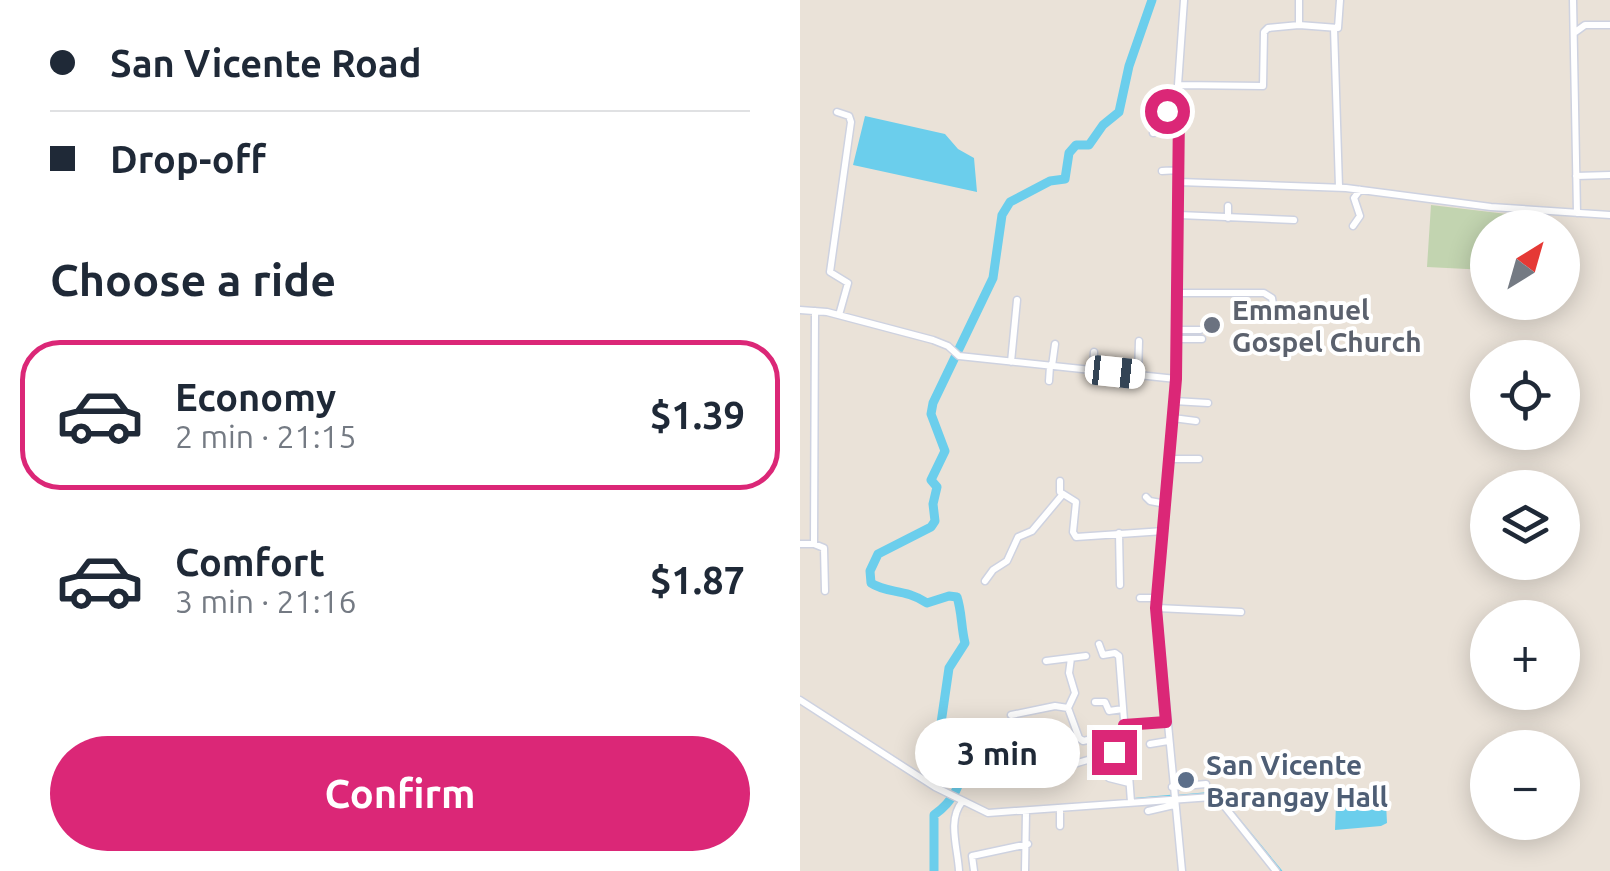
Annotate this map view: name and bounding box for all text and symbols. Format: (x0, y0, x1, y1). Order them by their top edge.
text: San Vicente Road (110, 42, 421, 84)
route start (1145, 89, 1190, 134)
text: Drop-off (110, 138, 266, 180)
north arrow (1470, 210, 1580, 320)
map controls (1470, 210, 1580, 840)
text: Choose a ride (50, 254, 336, 305)
place label: Emmanuel Gospel Church (1232, 294, 1422, 357)
marker: Emmanuel Gospel Church (1201, 314, 1223, 336)
button: locate (1470, 340, 1580, 450)
car (1084, 354, 1146, 390)
icon: car (55, 370, 145, 460)
text: Economy (175, 376, 336, 418)
text: $1.39 (650, 394, 745, 436)
text: 2 min · 21:15 (175, 418, 357, 454)
button: layers (1470, 470, 1580, 580)
icon: car (55, 535, 145, 625)
text: Comfort (175, 541, 325, 583)
text: $1.87 (650, 559, 745, 601)
text: 3 min · 21:16 (175, 583, 357, 619)
button: + (1470, 600, 1580, 710)
callout: 3 min (914, 717, 1079, 787)
route end (1092, 730, 1137, 775)
button: − (1470, 730, 1580, 840)
text: 3 min (957, 735, 1038, 771)
button: Confirm (50, 736, 750, 851)
place label: San Vicente Barangay Hall (1206, 749, 1388, 812)
marker: San Vicente Barangay Hall (1175, 769, 1197, 791)

